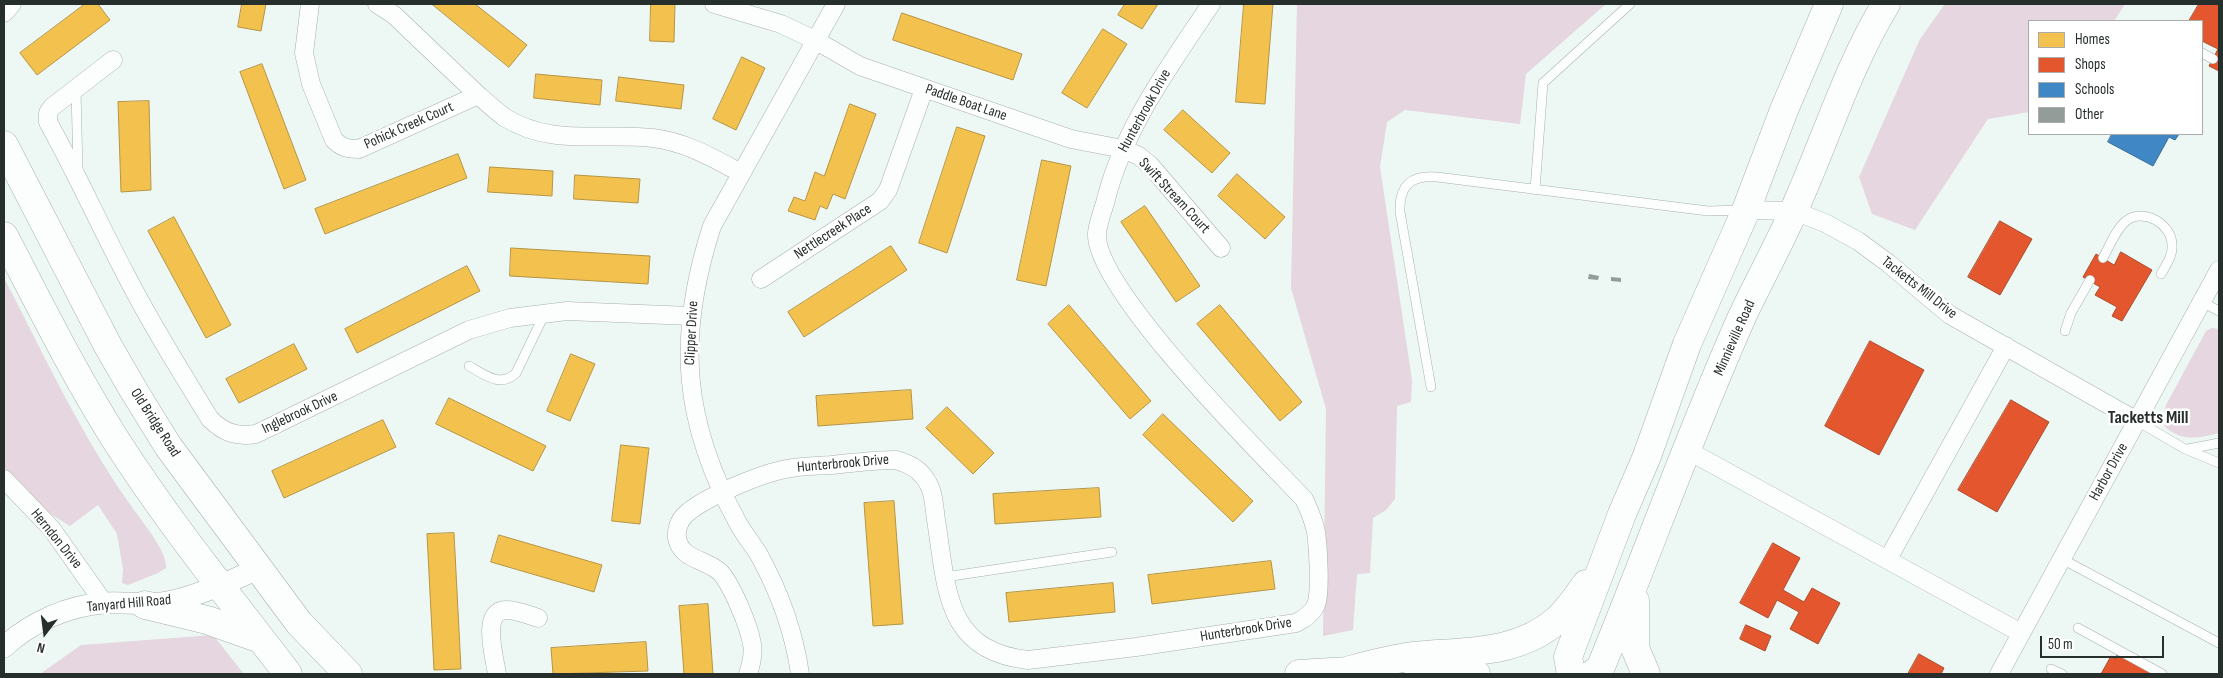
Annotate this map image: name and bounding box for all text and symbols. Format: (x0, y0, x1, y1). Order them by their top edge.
legend (2028, 20, 2203, 135)
text: Homes (2075, 30, 2110, 49)
text: Shops (2075, 55, 2106, 74)
street label: Hunterbrook Drive (1115, 66, 1175, 156)
text: Schools (2075, 80, 2114, 99)
street label: Paddle Boat Lane (923, 81, 1009, 125)
street label: Pohick Creek Court (361, 98, 457, 154)
text: Other (2075, 105, 2104, 124)
street label: Swift Stream Court (1135, 155, 1213, 237)
street label: Nettlecreek Place (791, 200, 875, 264)
street label: Tacketts Mill Drive (1878, 253, 1960, 323)
street label: Minnieville Road (1710, 297, 1760, 379)
street label: Clipper Drive (681, 300, 703, 366)
street label: Old Bridge Road (126, 385, 184, 461)
street label: Inglebrook Drive (259, 388, 341, 438)
district label: Tacketts Mill (2108, 407, 2188, 429)
street label: Harbor Drive (2086, 440, 2132, 504)
street label: Hunterbrook Drive (796, 451, 890, 477)
street label: Herndon Drive (26, 505, 86, 573)
street label: Tanyard Hill Road (86, 591, 172, 617)
north arrow (20, 608, 70, 658)
street label: Hunterbrook Drive (1199, 614, 1293, 646)
scale bar (2043, 626, 2167, 658)
text: 50 m (2048, 635, 2073, 654)
text: N (35, 639, 47, 657)

